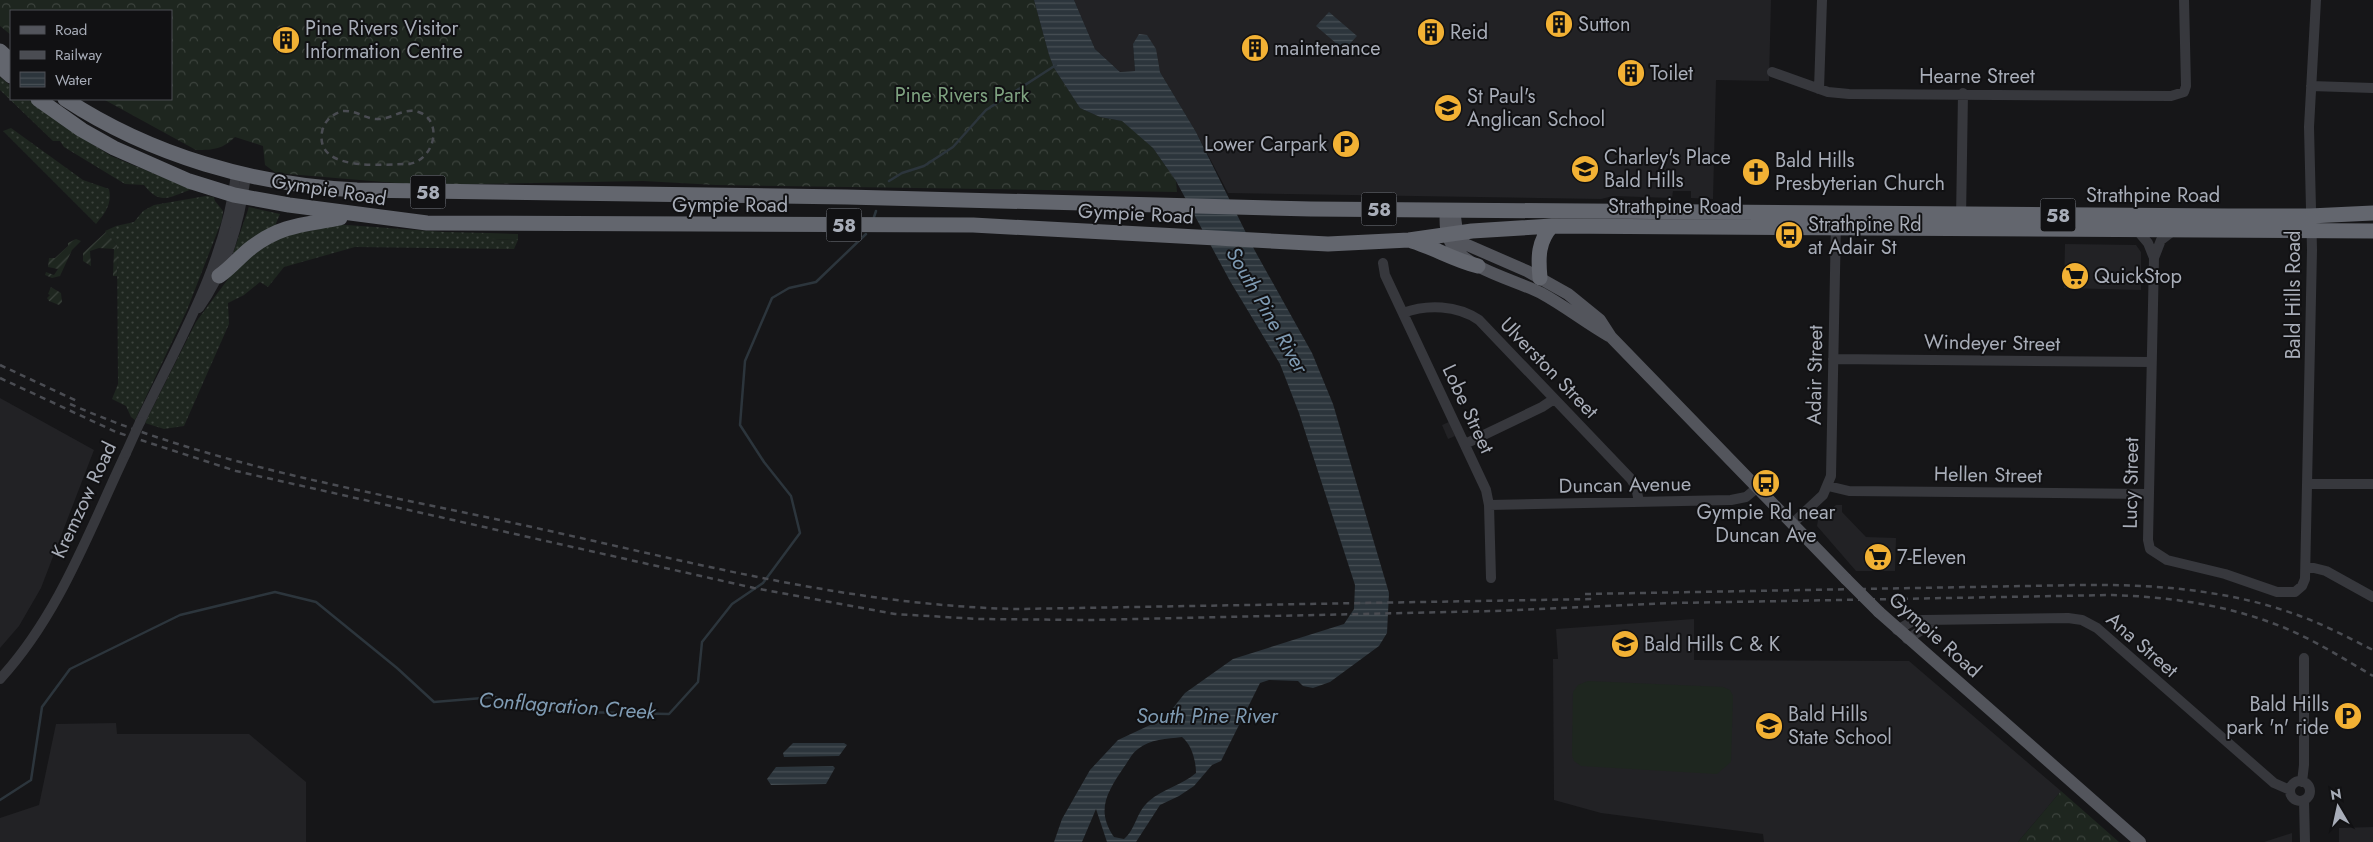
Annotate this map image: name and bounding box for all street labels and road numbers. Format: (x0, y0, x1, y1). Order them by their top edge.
street label: Hearne Street (1919, 62, 2035, 91)
street label: Gympie Road (269, 167, 389, 213)
road number: 58 (410, 176, 446, 208)
street label: Strathpine Road (2086, 181, 2220, 210)
street label: Gympie Road (672, 191, 788, 220)
road number: 58 (1362, 192, 1396, 225)
street label: Strathpine Road (1608, 192, 1742, 221)
street label: Gympie Road (1077, 196, 1195, 232)
road number: 58 (2040, 198, 2076, 232)
road number: 58 (826, 208, 862, 242)
street label: Bald Hills Road (2279, 231, 2308, 359)
street label: Ulverston Street (1493, 311, 1605, 425)
street label: Adair Street (1800, 325, 1830, 425)
street label: Windeyer Street (1924, 327, 2061, 359)
street label: Lobe Street (1435, 360, 1501, 459)
street label: Kremzow Road (44, 437, 124, 563)
street label: Lucy Street (2116, 437, 2146, 529)
street label: Hellen Street (1934, 460, 2043, 490)
street label: Duncan Avenue (1558, 469, 1692, 501)
street label: Gympie Road (1882, 585, 1988, 685)
street label: Ana Street (2100, 606, 2185, 685)

